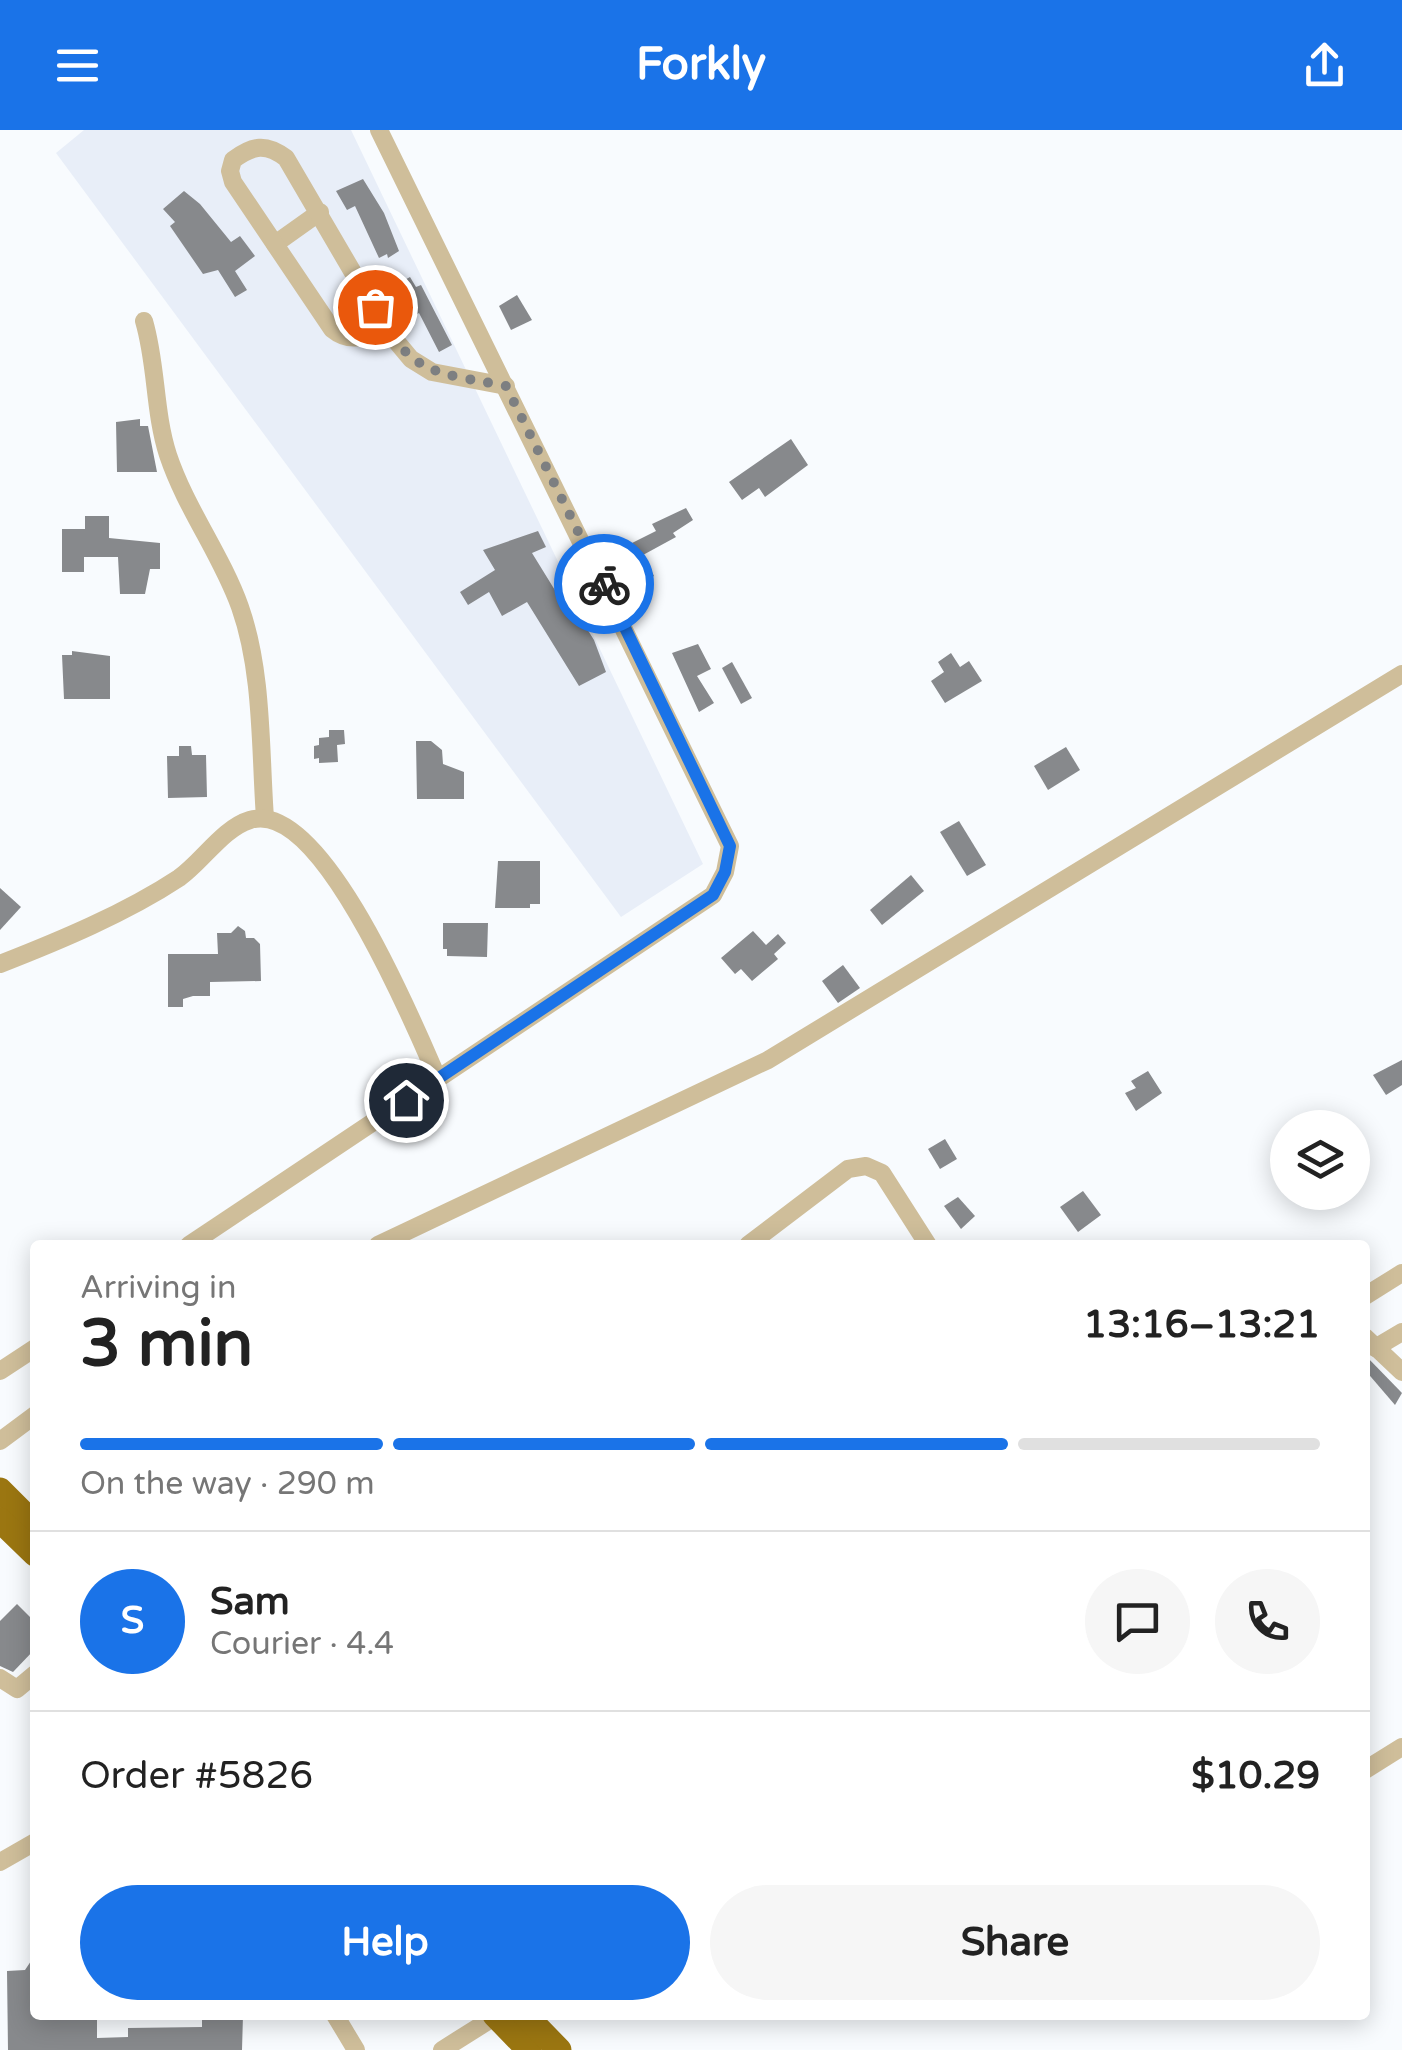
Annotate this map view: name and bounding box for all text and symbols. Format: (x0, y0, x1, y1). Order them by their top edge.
icon: menu (50, 38, 105, 93)
text: Forkly (636, 38, 766, 92)
icon: share (1297, 38, 1352, 93)
pin (333, 265, 418, 350)
icon: bag (348, 280, 403, 335)
courier (554, 534, 654, 634)
icon: bike (577, 557, 632, 612)
pin (364, 1058, 449, 1143)
icon: home (379, 1073, 434, 1128)
map controls (1270, 1110, 1370, 1210)
button: layers (1270, 1110, 1370, 1210)
text: Arriving in (80, 1269, 237, 1307)
text: 13:16–13:21 (1083, 1302, 1320, 1348)
text: 3 min (80, 1305, 253, 1384)
text: On the way · 290 m (80, 1465, 375, 1503)
button: chat (1085, 1569, 1190, 1674)
button: phone (1215, 1569, 1320, 1674)
text: Sam (210, 1579, 290, 1625)
text: S (121, 1598, 144, 1644)
text: Courier · 4.4 (210, 1625, 394, 1663)
text: Order #5826 (80, 1753, 313, 1799)
text: $10.29 (1191, 1753, 1320, 1799)
button: Help (80, 1885, 690, 2000)
button: Share (710, 1885, 1320, 2000)

